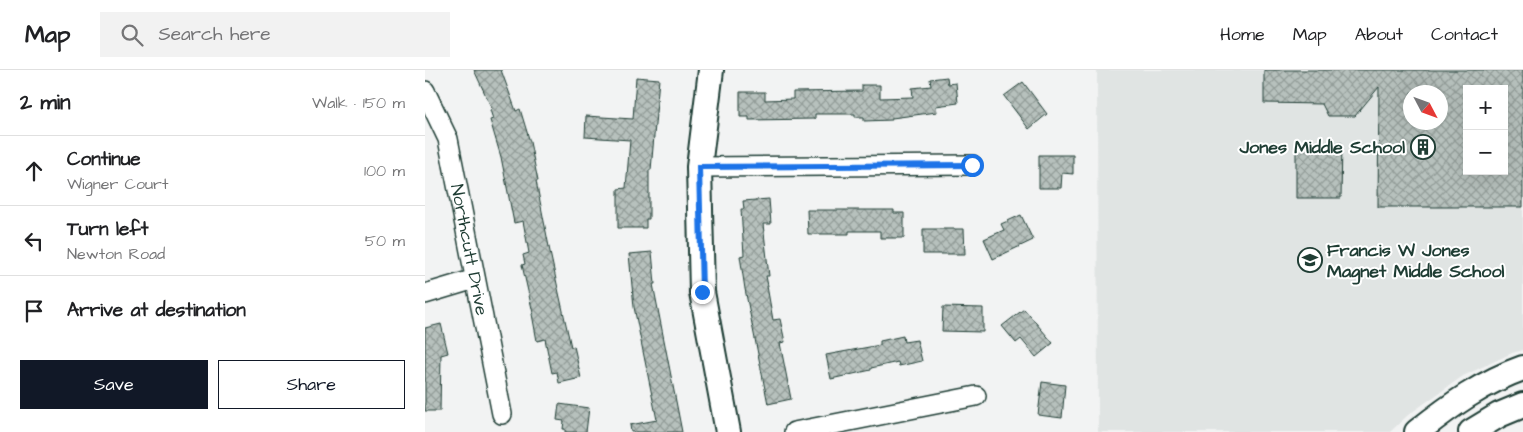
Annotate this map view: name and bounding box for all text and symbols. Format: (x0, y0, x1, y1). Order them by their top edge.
search box (100, 12, 450, 57)
text: Map (25, 18, 70, 52)
icon: search (118, 21, 146, 49)
text: Search here (158, 21, 271, 48)
text: Home (1220, 22, 1265, 47)
text: Map (1293, 22, 1327, 47)
text: About (1355, 22, 1403, 47)
text: Contact (1431, 22, 1498, 47)
north arrow (1403, 85, 1448, 130)
map controls (1463, 85, 1508, 175)
button: + (1463, 85, 1508, 130)
text: 2 min (20, 88, 70, 117)
text: Walk · 150 m (312, 92, 405, 114)
button: − (1463, 130, 1508, 175)
building icon: Jones Middle School (1410, 134, 1436, 160)
place label: Jones Middle School (1239, 135, 1405, 160)
text: Continue (67, 146, 141, 173)
route start (961, 154, 984, 177)
icon: ahead (20, 157, 48, 185)
text: 100 m (364, 160, 405, 182)
text: Wigner Court (67, 173, 168, 195)
street label: Northcutt Drive (444, 182, 494, 318)
text: Turn left (67, 216, 148, 243)
icon: left (20, 227, 48, 255)
text: 50 m (365, 230, 405, 252)
place label: Francis W Jones Magnet Middle School (1327, 238, 1505, 285)
text: Newton Road (67, 243, 165, 265)
school or university icon: Francis W Jones Magnet Middle School (1297, 247, 1323, 273)
route end (691, 281, 714, 304)
icon: arrive (20, 297, 48, 325)
text: Arrive at destination (67, 297, 246, 324)
button: Save (20, 360, 208, 409)
button: Share (218, 360, 405, 409)

